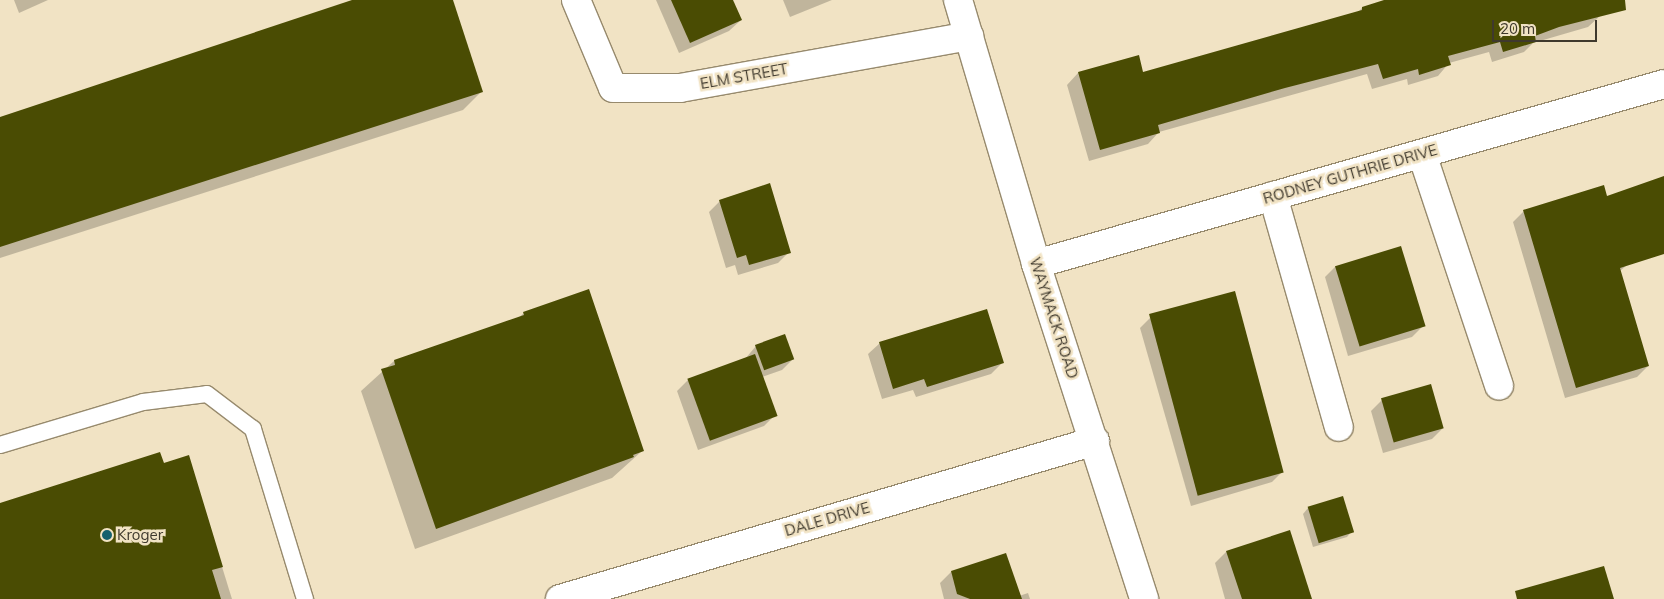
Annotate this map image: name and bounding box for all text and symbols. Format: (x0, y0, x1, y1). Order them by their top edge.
scale bar (1494, 10, 1599, 42)
text: 20 m (1500, 19, 1535, 38)
street label: ELM STREET (699, 59, 789, 93)
street label: RODNEY GUTHRIE DRIVE (1261, 141, 1439, 207)
street label: WAYMACK ROAD (1026, 255, 1082, 381)
street label: DALE DRIVE (782, 498, 872, 540)
place label: Kroger (117, 526, 163, 544)
marker: Kroger (101, 529, 113, 541)

